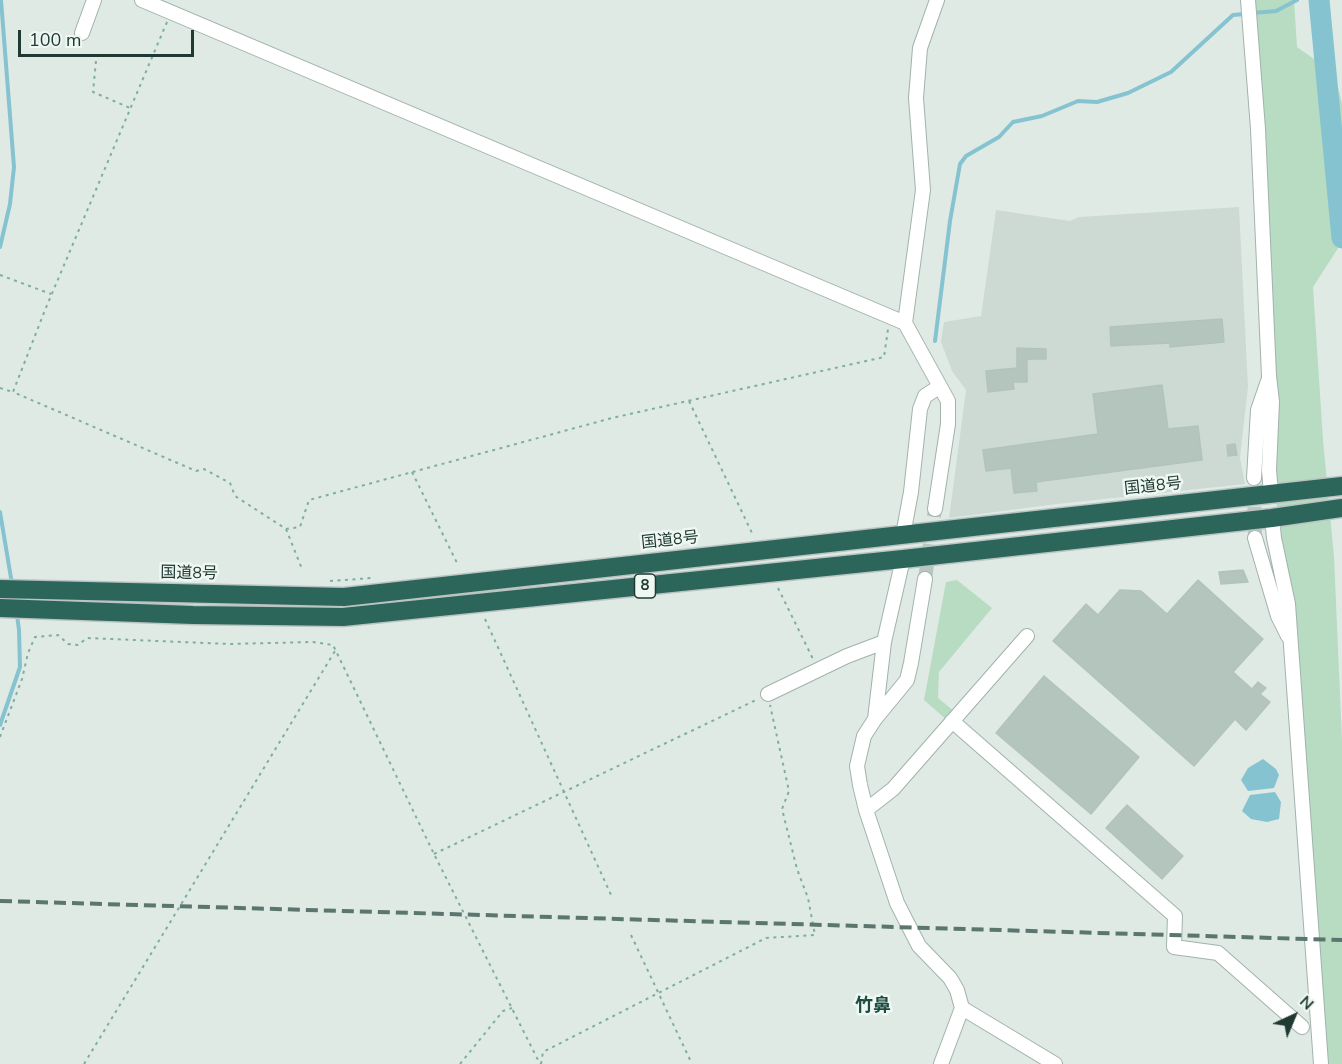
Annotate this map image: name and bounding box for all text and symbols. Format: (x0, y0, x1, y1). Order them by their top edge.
scale bar (21, 18, 196, 56)
text: 100 m (29, 28, 81, 52)
street label: 国道8号 (1123, 474, 1183, 500)
street label: 国道8号 (640, 528, 700, 554)
street label: 国道8号 (160, 564, 218, 584)
road number: 8 (634, 574, 656, 598)
north arrow (1264, 986, 1324, 1046)
text: N (1295, 991, 1318, 1015)
district label: 竹鼻 (855, 996, 891, 1018)

